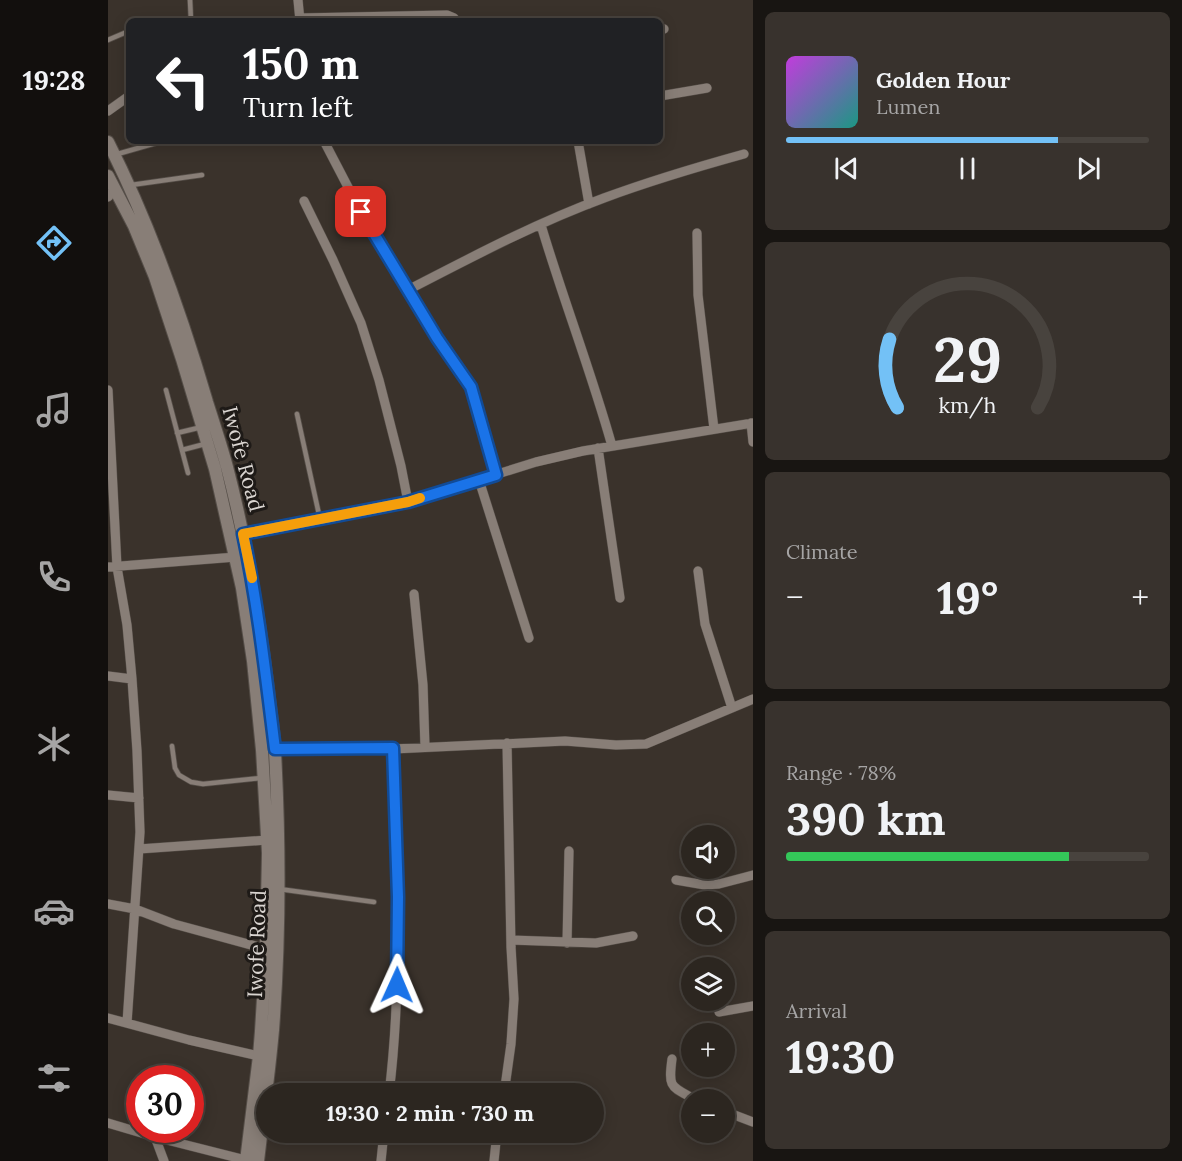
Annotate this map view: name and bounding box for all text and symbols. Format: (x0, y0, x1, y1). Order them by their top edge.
text: 150 m (243, 37, 359, 91)
icon: left (144, 42, 222, 120)
text: 19:28 (22, 63, 86, 97)
text: Golden Hour (876, 66, 1010, 94)
text: Turn left (243, 90, 353, 124)
text: Lumen (876, 94, 940, 119)
icon: previous (830, 152, 863, 185)
icon: pause (951, 152, 984, 185)
icon: next (1072, 152, 1105, 185)
pin (335, 186, 386, 237)
icon: arrive (344, 195, 377, 228)
icon: directions (33, 222, 75, 264)
text: 29 (933, 319, 1002, 399)
icon: music (33, 389, 75, 431)
text: km/h (939, 391, 997, 419)
street label: Iwofe Road (216, 403, 271, 515)
text: Climate (786, 539, 858, 564)
icon: phone (33, 556, 75, 598)
text: 19° (937, 569, 998, 626)
text: − (786, 576, 804, 618)
text: + (1131, 576, 1149, 618)
icon: climate (33, 723, 75, 765)
text: Range · 78% (786, 760, 896, 785)
text: 390 km (786, 790, 946, 847)
map controls (681, 825, 735, 1143)
button: sound (681, 825, 735, 879)
icon: car (33, 890, 75, 932)
street label: Iwofe Road (241, 890, 272, 998)
button: search (681, 891, 735, 945)
position arrow (365, 953, 429, 1017)
button: layers (681, 957, 735, 1011)
text: Arrival (786, 998, 847, 1023)
button: + (681, 1023, 735, 1077)
text: 19:30 (786, 1028, 895, 1085)
icon: filters (33, 1057, 75, 1099)
speed limit sign: 30 (126, 1065, 204, 1143)
button: − (681, 1089, 735, 1143)
text: 19:30 · 2 min · 730 m (326, 1099, 534, 1127)

